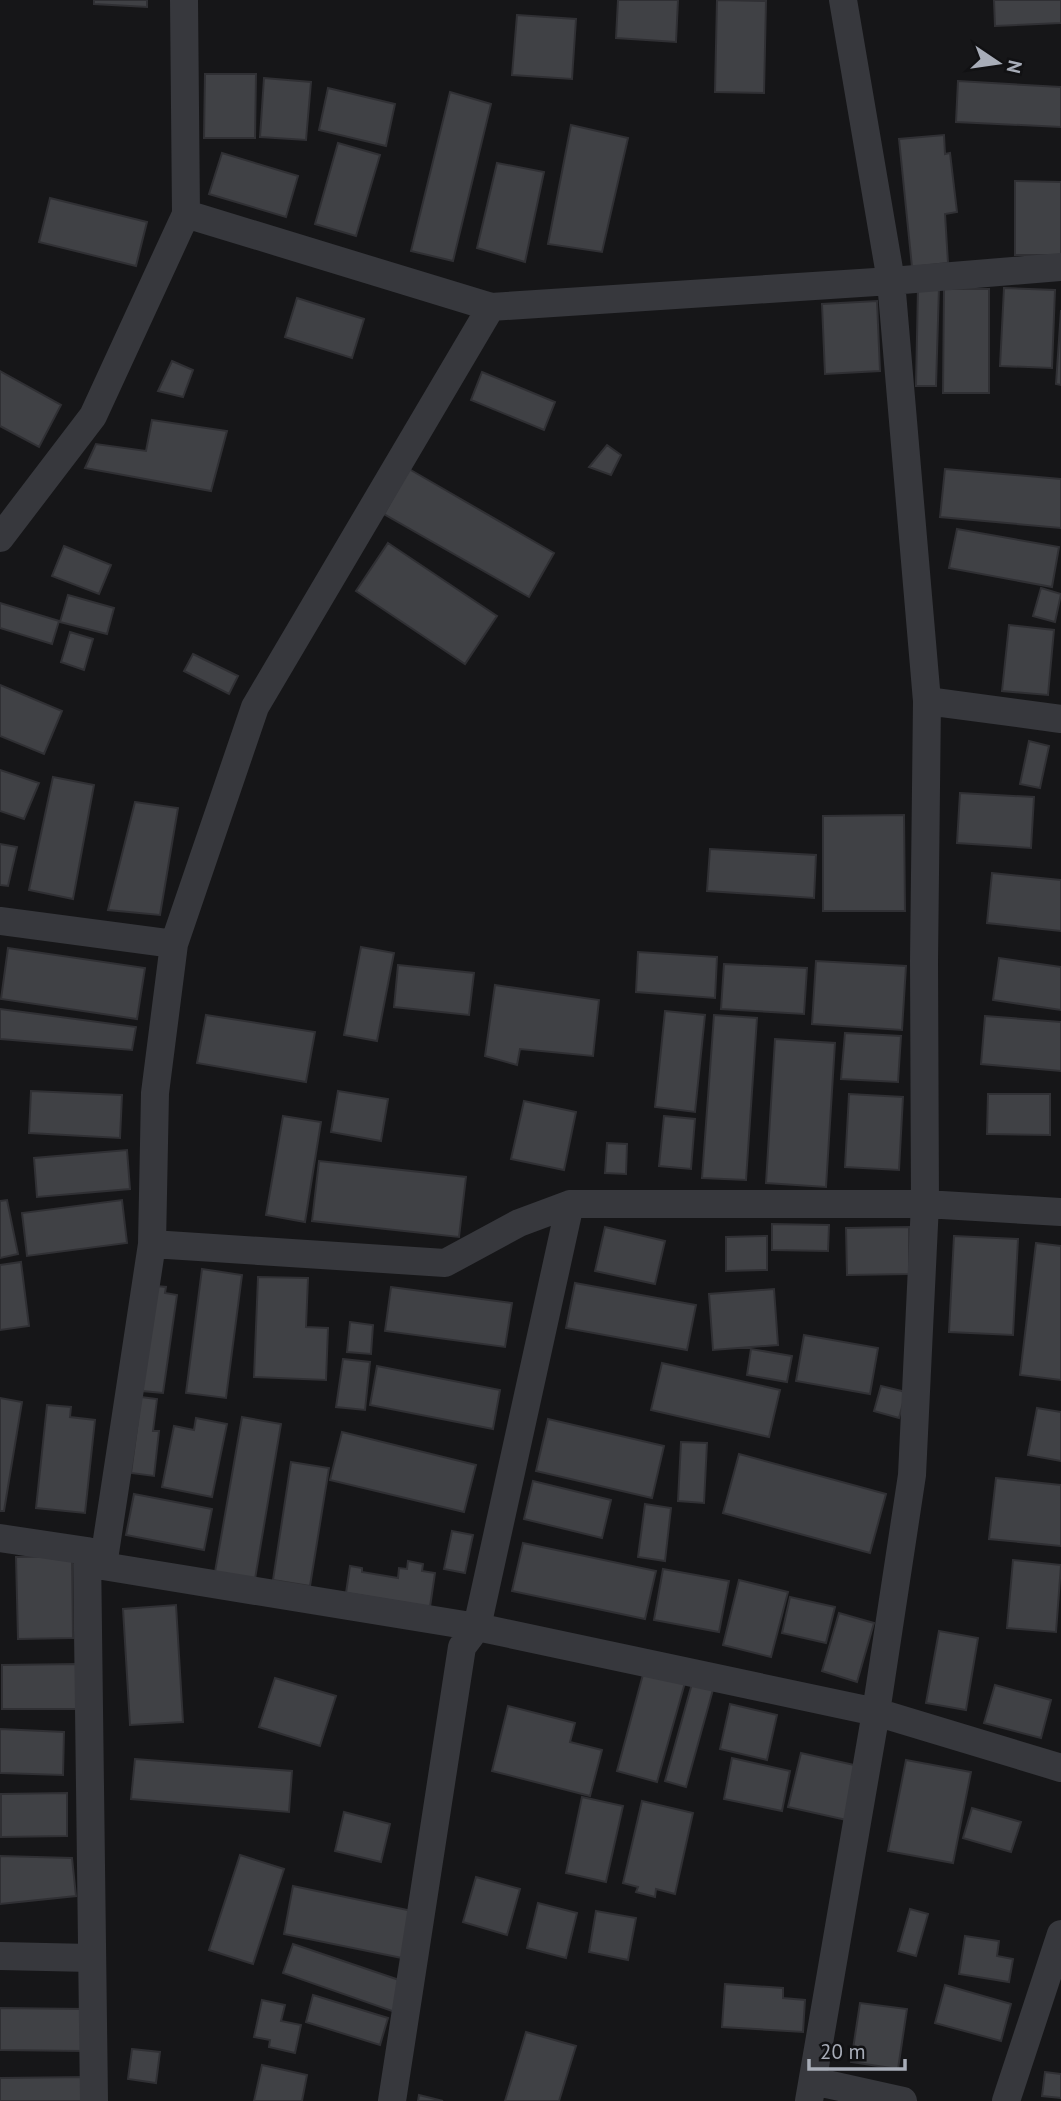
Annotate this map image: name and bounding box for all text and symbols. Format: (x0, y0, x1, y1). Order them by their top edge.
north arrow (963, 28, 1033, 98)
text: N (1001, 58, 1028, 76)
scale bar (809, 2028, 905, 2072)
text: 20 m (820, 2038, 866, 2065)

